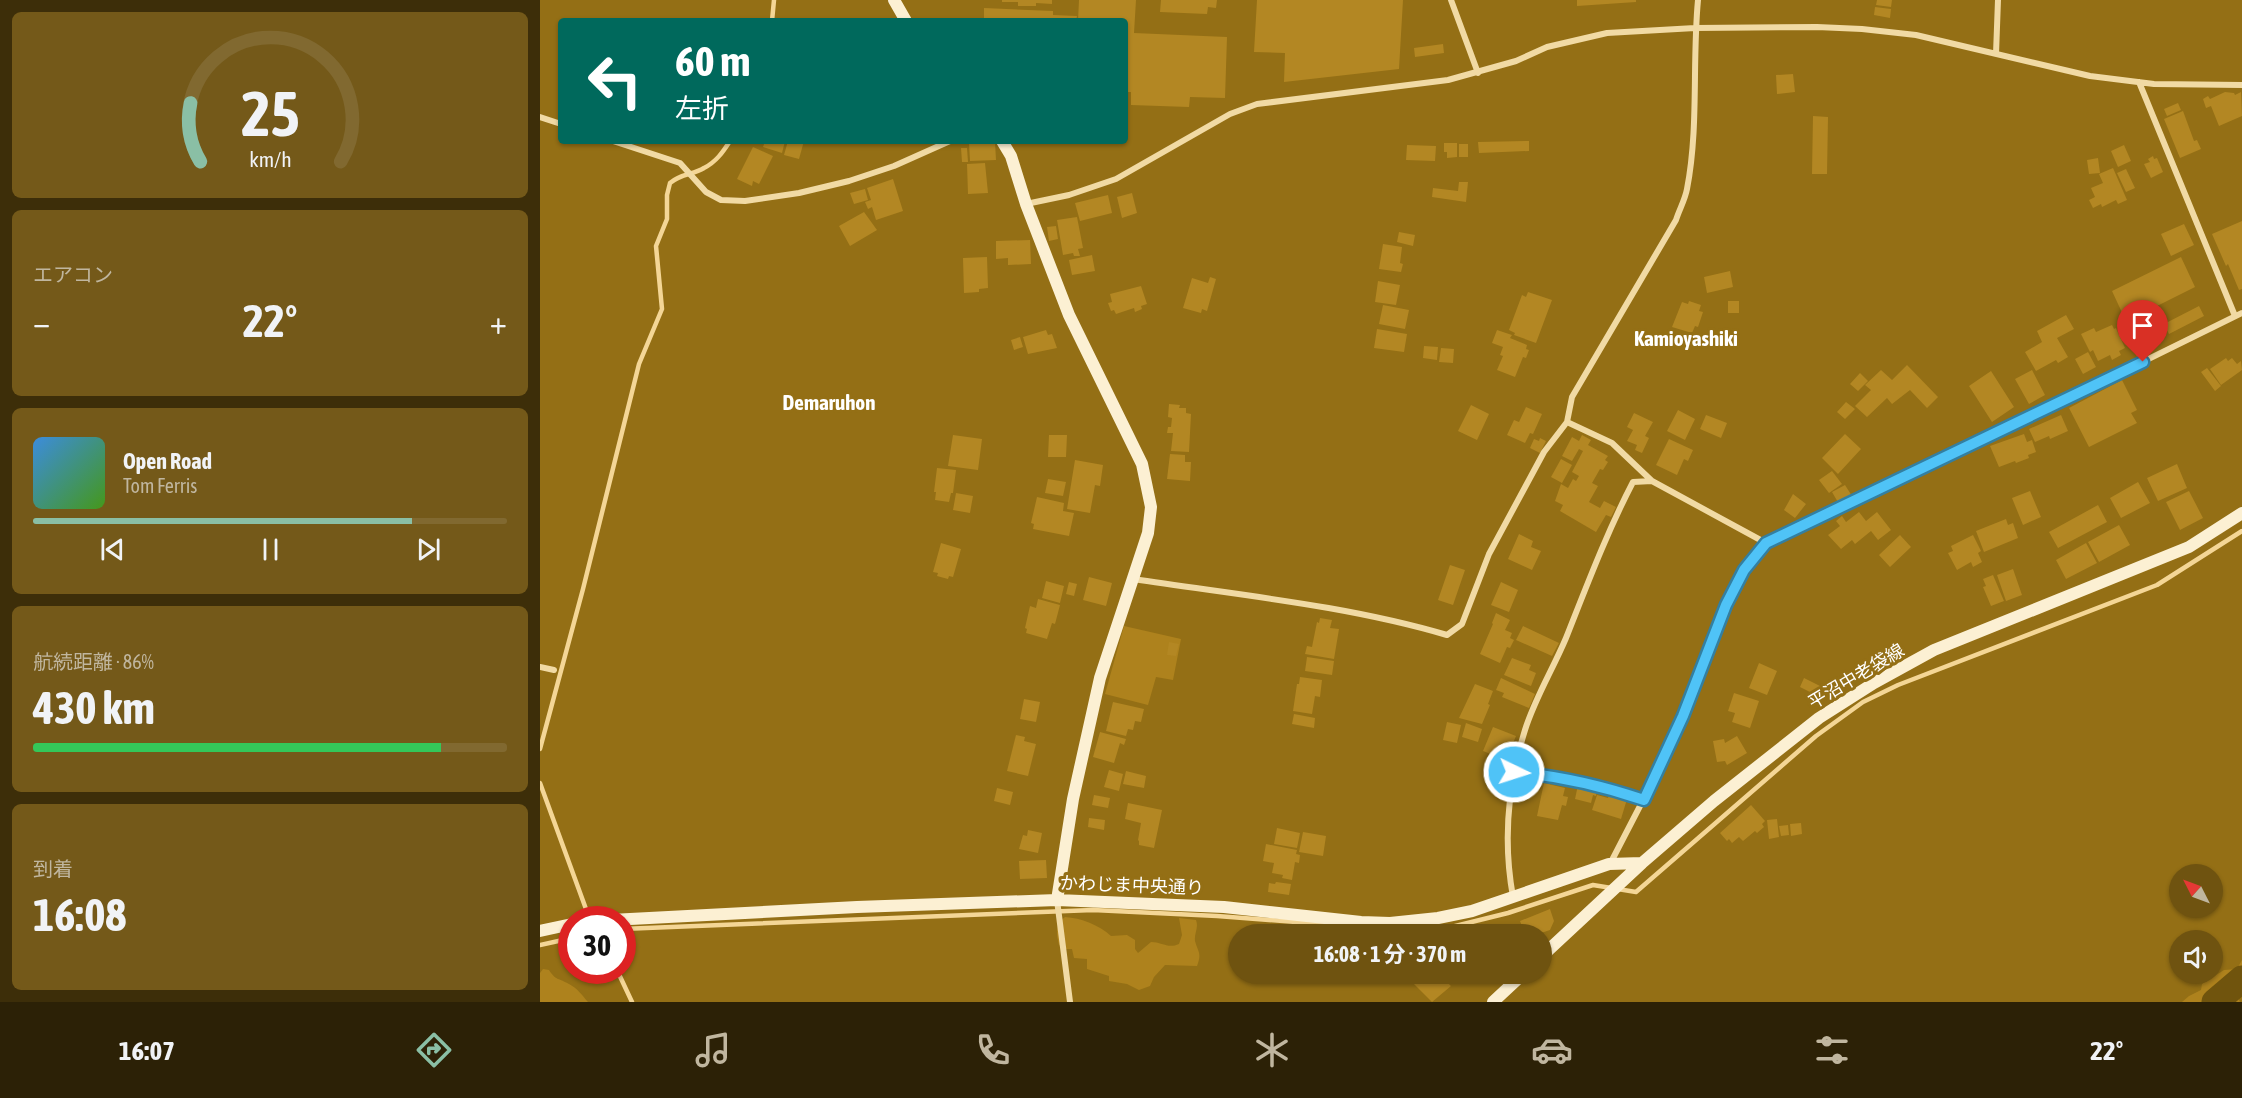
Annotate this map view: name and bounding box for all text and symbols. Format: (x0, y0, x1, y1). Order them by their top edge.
text: 60 m (675, 37, 750, 85)
icon: left (576, 42, 654, 120)
text: 25 (241, 78, 299, 149)
text: 左折 (675, 93, 729, 124)
text: km/h (249, 147, 291, 172)
text: エアコン (33, 263, 113, 286)
text: 22° (243, 295, 297, 347)
pin (2117, 300, 2168, 362)
text: − (33, 303, 50, 341)
text: + (490, 303, 507, 341)
icon: arrive (2126, 309, 2159, 342)
district label: Kamioyashiki (1634, 326, 1738, 350)
district label: Demaruhon (783, 390, 875, 414)
text: Open Road (123, 448, 212, 474)
text: Tom Ferris (123, 474, 197, 497)
icon: previous (96, 533, 129, 566)
icon: pause (254, 533, 287, 566)
icon: next (412, 533, 445, 566)
street label: 平沼中老袋線 (1804, 639, 1908, 713)
text: 航続距離 · 86% (33, 650, 154, 673)
text: 430 km (33, 682, 155, 734)
position arrow (1482, 740, 1546, 804)
text: 到着 (33, 857, 73, 880)
north arrow (2169, 864, 2223, 918)
map controls (2169, 864, 2223, 984)
street label: かわじま中央通り (1060, 872, 1204, 898)
text: 16:08 (33, 889, 127, 941)
speed limit sign: 30 (558, 906, 636, 984)
button: sound (2169, 930, 2223, 984)
text: 16:08 · 1 分 · 370 m (1314, 941, 1466, 967)
icon: directions (413, 1029, 455, 1071)
icon: music (692, 1029, 734, 1071)
icon: phone (972, 1029, 1014, 1071)
icon: climate (1251, 1029, 1293, 1071)
icon: car (1531, 1029, 1573, 1071)
icon: filters (1811, 1029, 1853, 1071)
text: 16:07 (119, 1035, 175, 1066)
text: 22° (2090, 1035, 2123, 1066)

